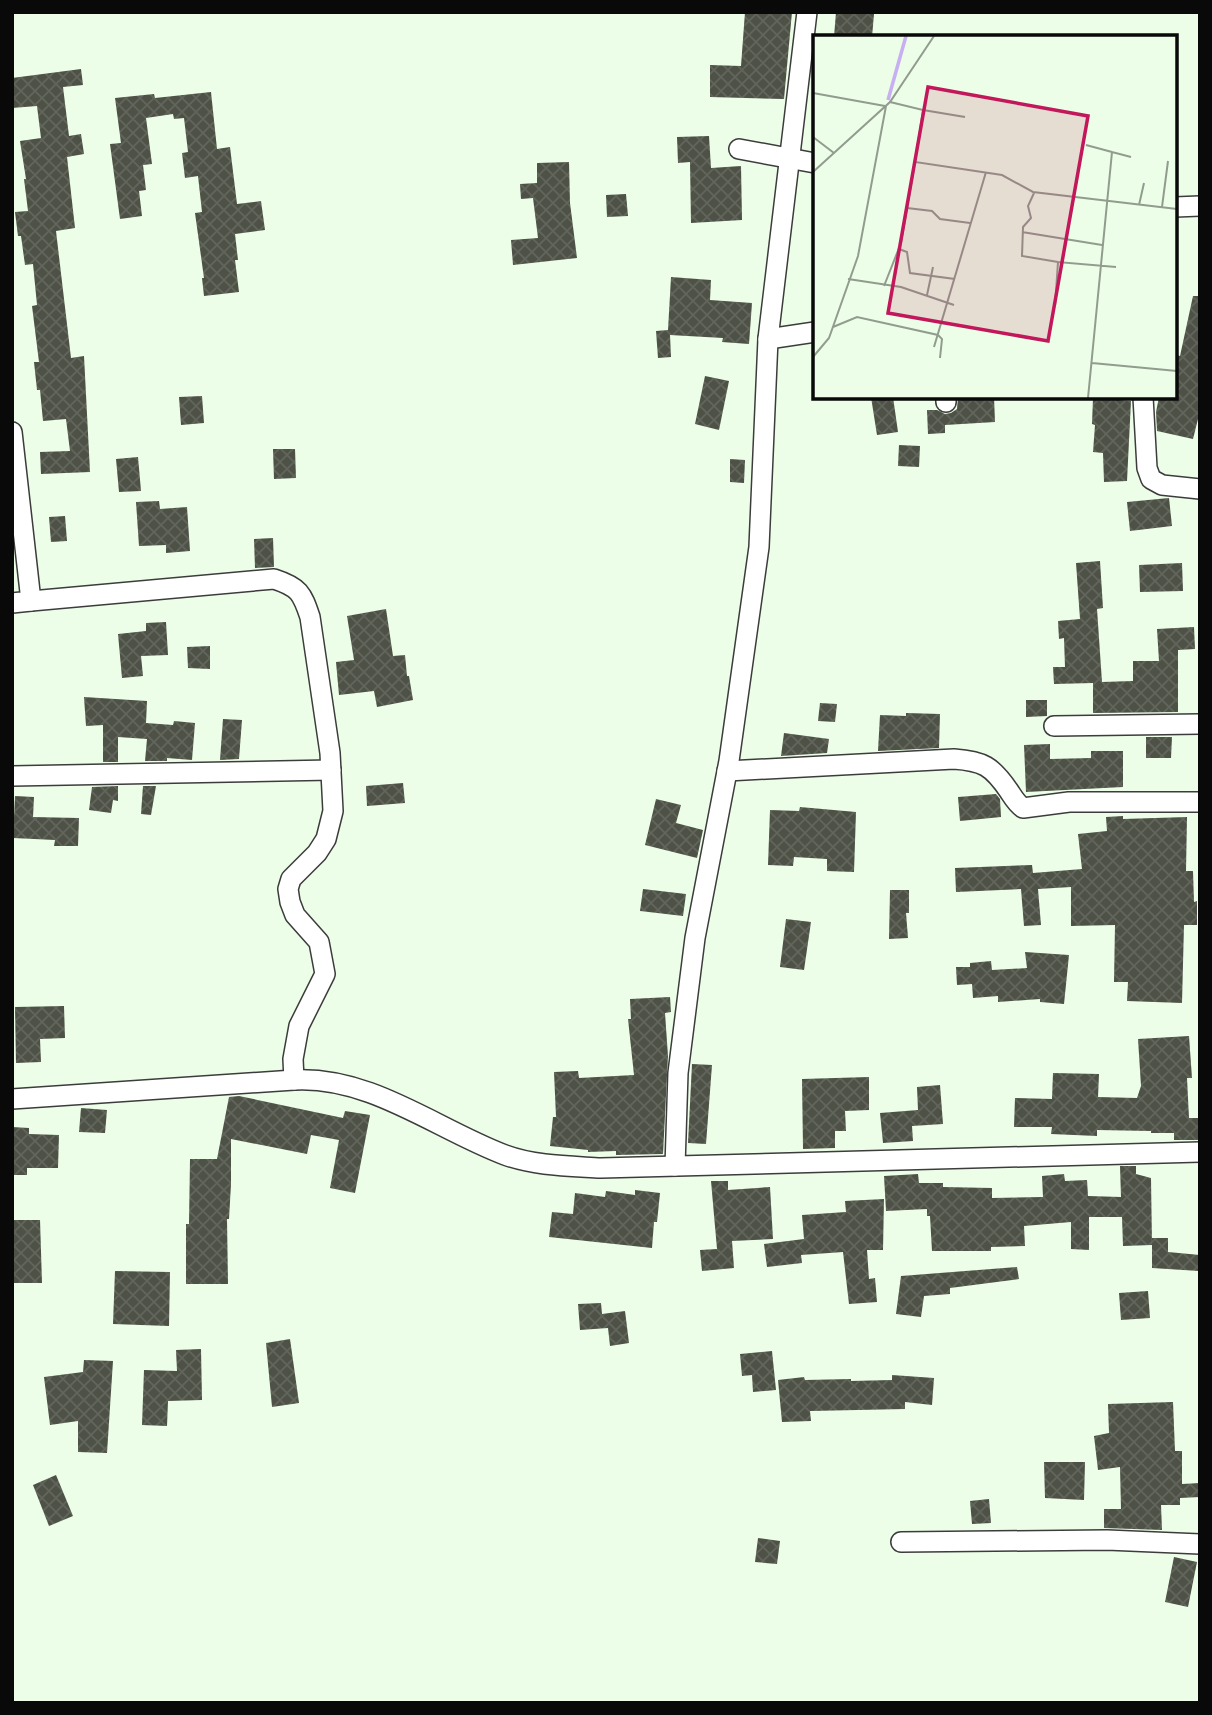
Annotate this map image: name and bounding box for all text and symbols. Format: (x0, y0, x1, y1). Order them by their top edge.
inset map (813, 35, 1177, 399)

